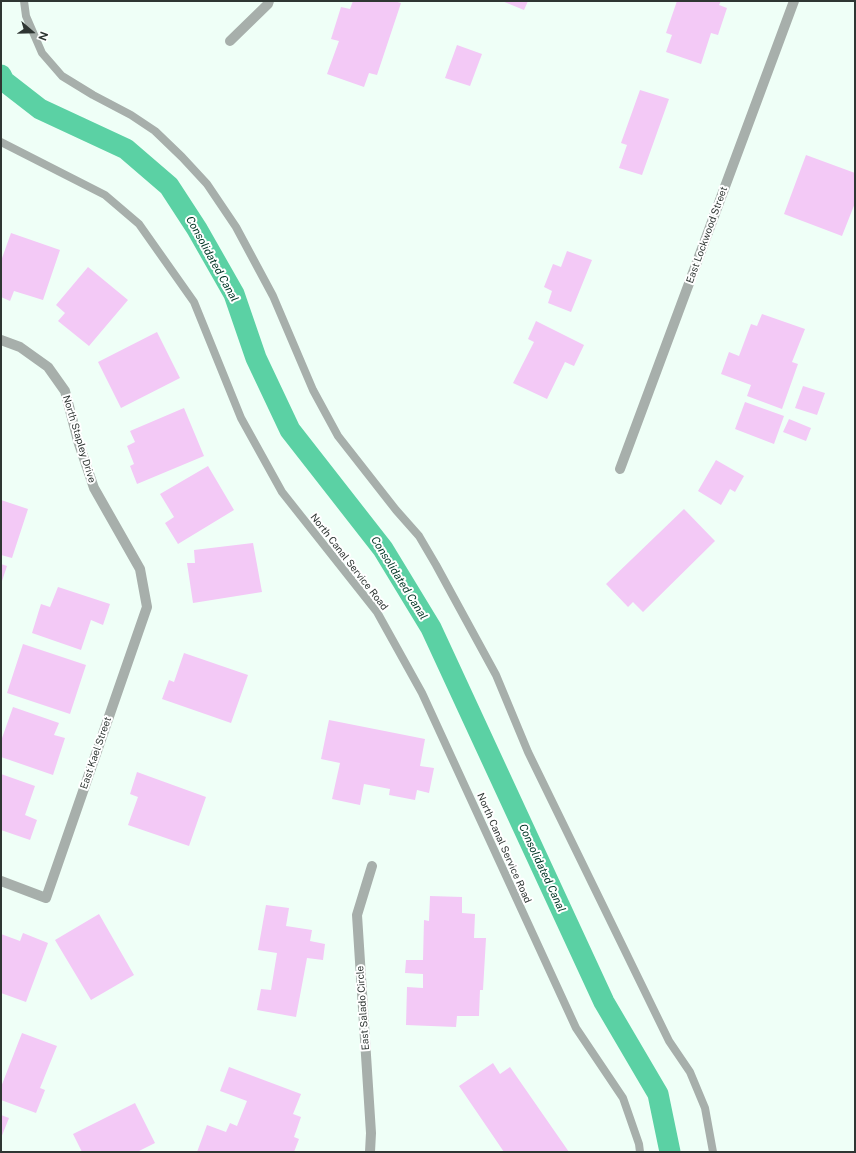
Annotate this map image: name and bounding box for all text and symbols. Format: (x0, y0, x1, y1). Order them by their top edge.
north arrow (12, 12, 52, 52)
text: N (36, 30, 50, 42)
street label: East Lockwood Street (684, 185, 730, 285)
water label: Consolidated Canal (183, 214, 241, 304)
street label: North Stapley Drive (60, 394, 98, 484)
street label: North Canal Service Road (308, 511, 390, 613)
water label: Consolidated Canal (368, 534, 430, 622)
street label: East Kael Street (78, 715, 114, 791)
street label: North Canal Service Road (474, 791, 534, 905)
water label: Consolidated Canal (516, 822, 568, 914)
street label: East Salado Circle (354, 965, 372, 1051)

